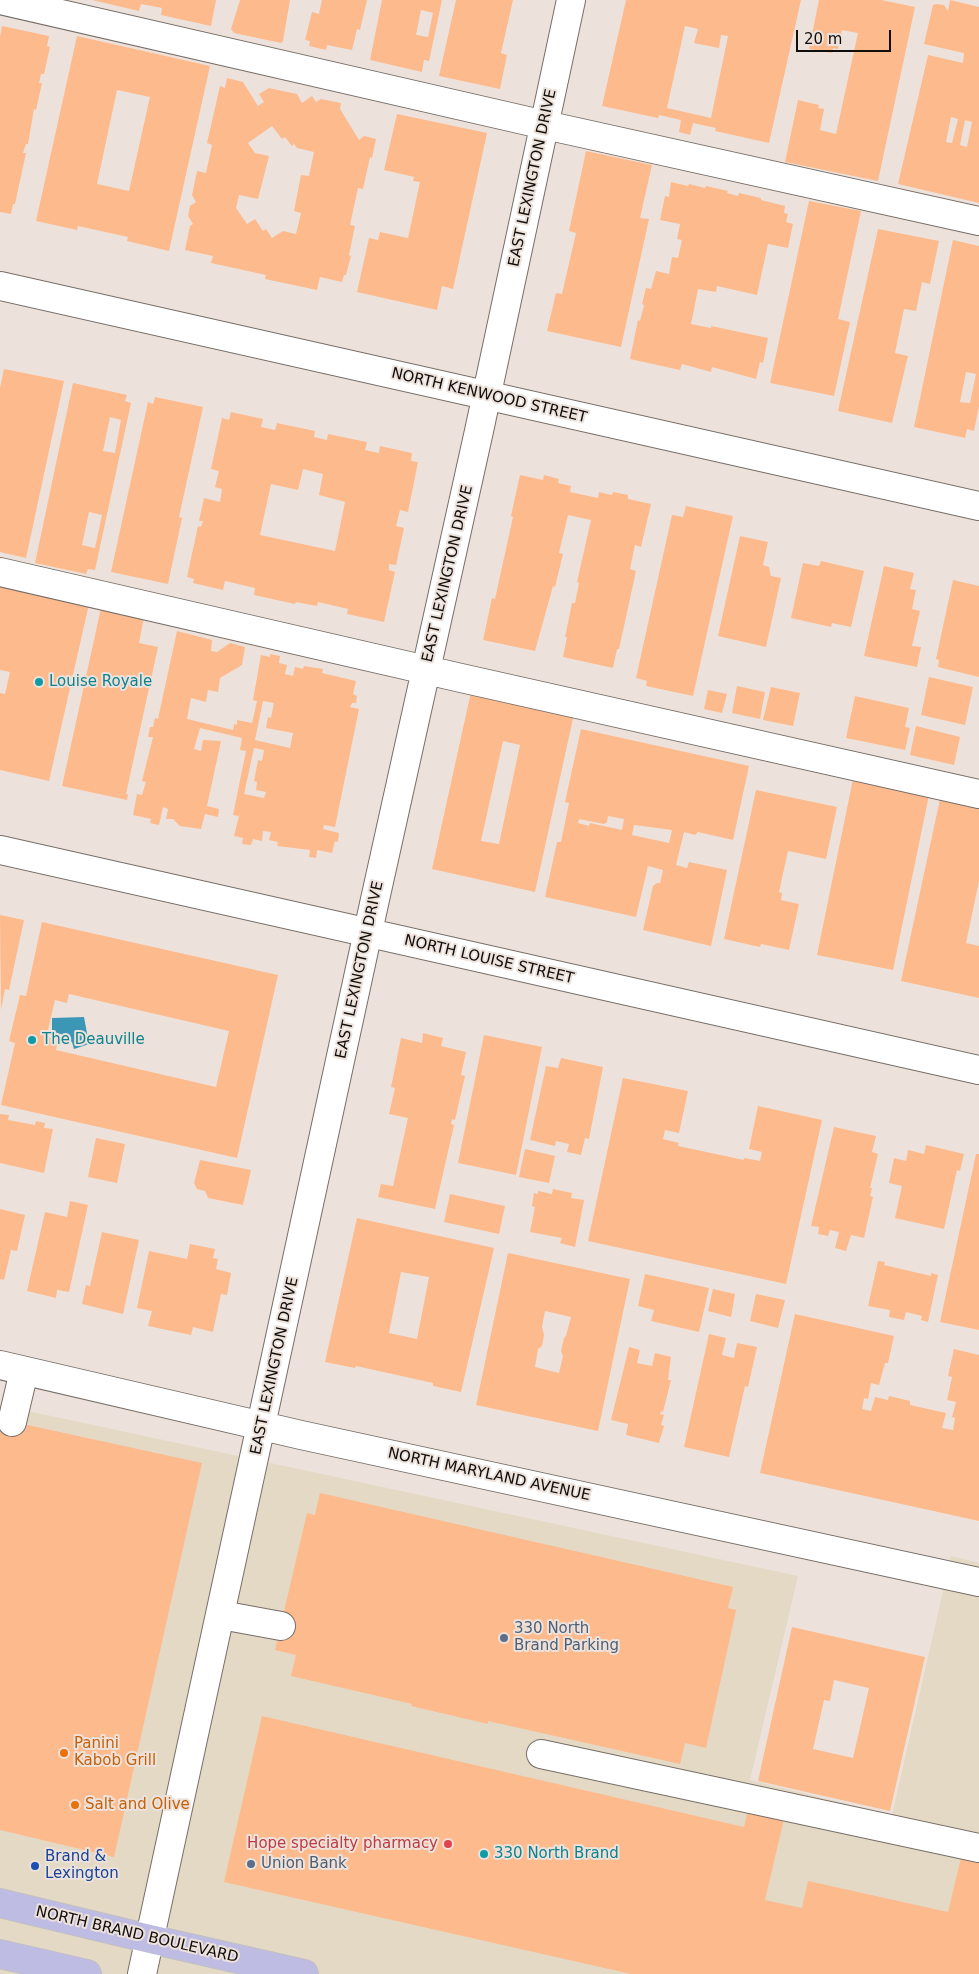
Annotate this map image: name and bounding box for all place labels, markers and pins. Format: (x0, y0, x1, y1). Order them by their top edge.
place label: Louise Royale (49, 673, 152, 691)
marker: Louise Royale (33, 676, 45, 688)
place label: The Deauville (42, 1031, 145, 1049)
marker: The Deauville (26, 1034, 38, 1046)
place label: 330 North Brand Parking (514, 1620, 619, 1655)
marker: 330 North Brand Parking (498, 1632, 510, 1644)
place label: Panini Kabob Grill (74, 1735, 156, 1770)
marker: Panini Kabob Grill (58, 1747, 70, 1759)
place label: Salt and Olive (85, 1796, 190, 1814)
marker: Salt and Olive (69, 1799, 81, 1811)
place label: Hope specialty pharmacy (247, 1835, 438, 1853)
marker: Hope specialty pharmacy (442, 1838, 454, 1850)
place label: 330 North Brand (494, 1845, 619, 1863)
place label: Brand & Lexington (45, 1848, 119, 1883)
marker: 330 North Brand (478, 1848, 490, 1860)
place label: Union Bank (261, 1855, 347, 1873)
marker: Union Bank (245, 1858, 257, 1870)
marker: Brand & Lexington (29, 1860, 41, 1872)

